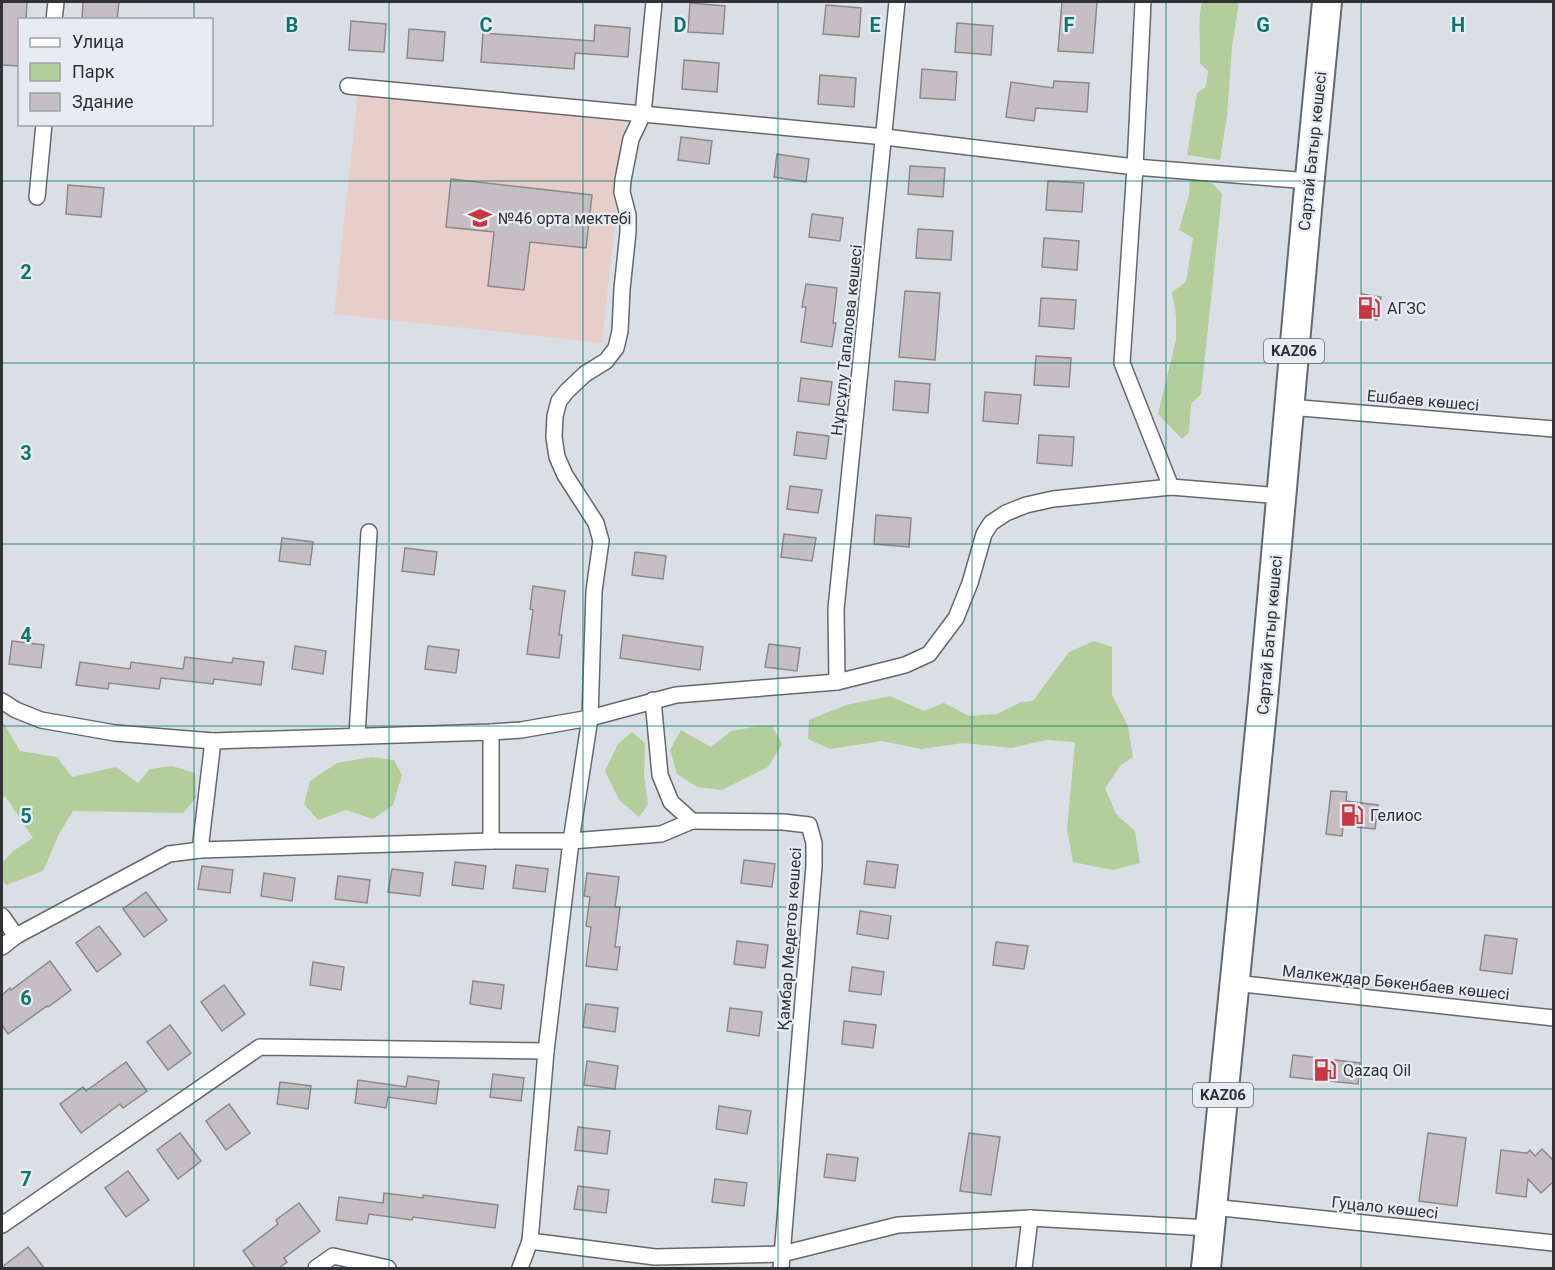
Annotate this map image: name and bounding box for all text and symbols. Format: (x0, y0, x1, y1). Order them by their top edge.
text: B (286, 13, 298, 37)
text: C (479, 13, 493, 37)
text: D (674, 13, 687, 37)
text: E (869, 13, 881, 37)
text: F (1064, 13, 1075, 37)
text: G (1256, 13, 1270, 37)
text: H (1451, 13, 1465, 37)
legend (18, 18, 213, 126)
text: Улица (72, 31, 124, 52)
text: Парк (72, 61, 115, 82)
street label: Сартай Батыр көшесі (1295, 70, 1330, 232)
text: Здание (72, 91, 134, 112)
school or university icon: №46 орта мектебі (467, 205, 493, 231)
place label: №46 орта мектебі (498, 209, 631, 228)
street label: Нұрсұлу Тапалова көшесі (827, 244, 866, 437)
text: 2 (20, 260, 32, 284)
fuel station icon: АГЗС (1356, 295, 1382, 321)
place label: АГЗС (1387, 299, 1426, 318)
road number: KАZ06 (1264, 339, 1324, 363)
street label: Ешбаев көшесі (1366, 386, 1480, 415)
text: 3 (20, 441, 32, 465)
street label: Сартай Батыр көшесі (1253, 555, 1286, 716)
text: 4 (20, 623, 32, 647)
fuel station icon: Гелиос (1339, 802, 1365, 828)
text: 5 (20, 804, 32, 828)
place label: Гелиос (1370, 806, 1422, 825)
street label: Қамбар Медетов көшесі (774, 847, 805, 1031)
street label: Малкеждар Бөкенбаев көшесі (1281, 961, 1511, 1004)
text: 6 (20, 986, 32, 1010)
fuel station icon: Qazaq Oil (1312, 1057, 1338, 1083)
place label: Qazaq Oil (1343, 1061, 1411, 1080)
road number: KАZ06 (1193, 1083, 1253, 1107)
text: 7 (20, 1167, 32, 1191)
street label: Гуцало көшесі (1331, 1192, 1439, 1223)

